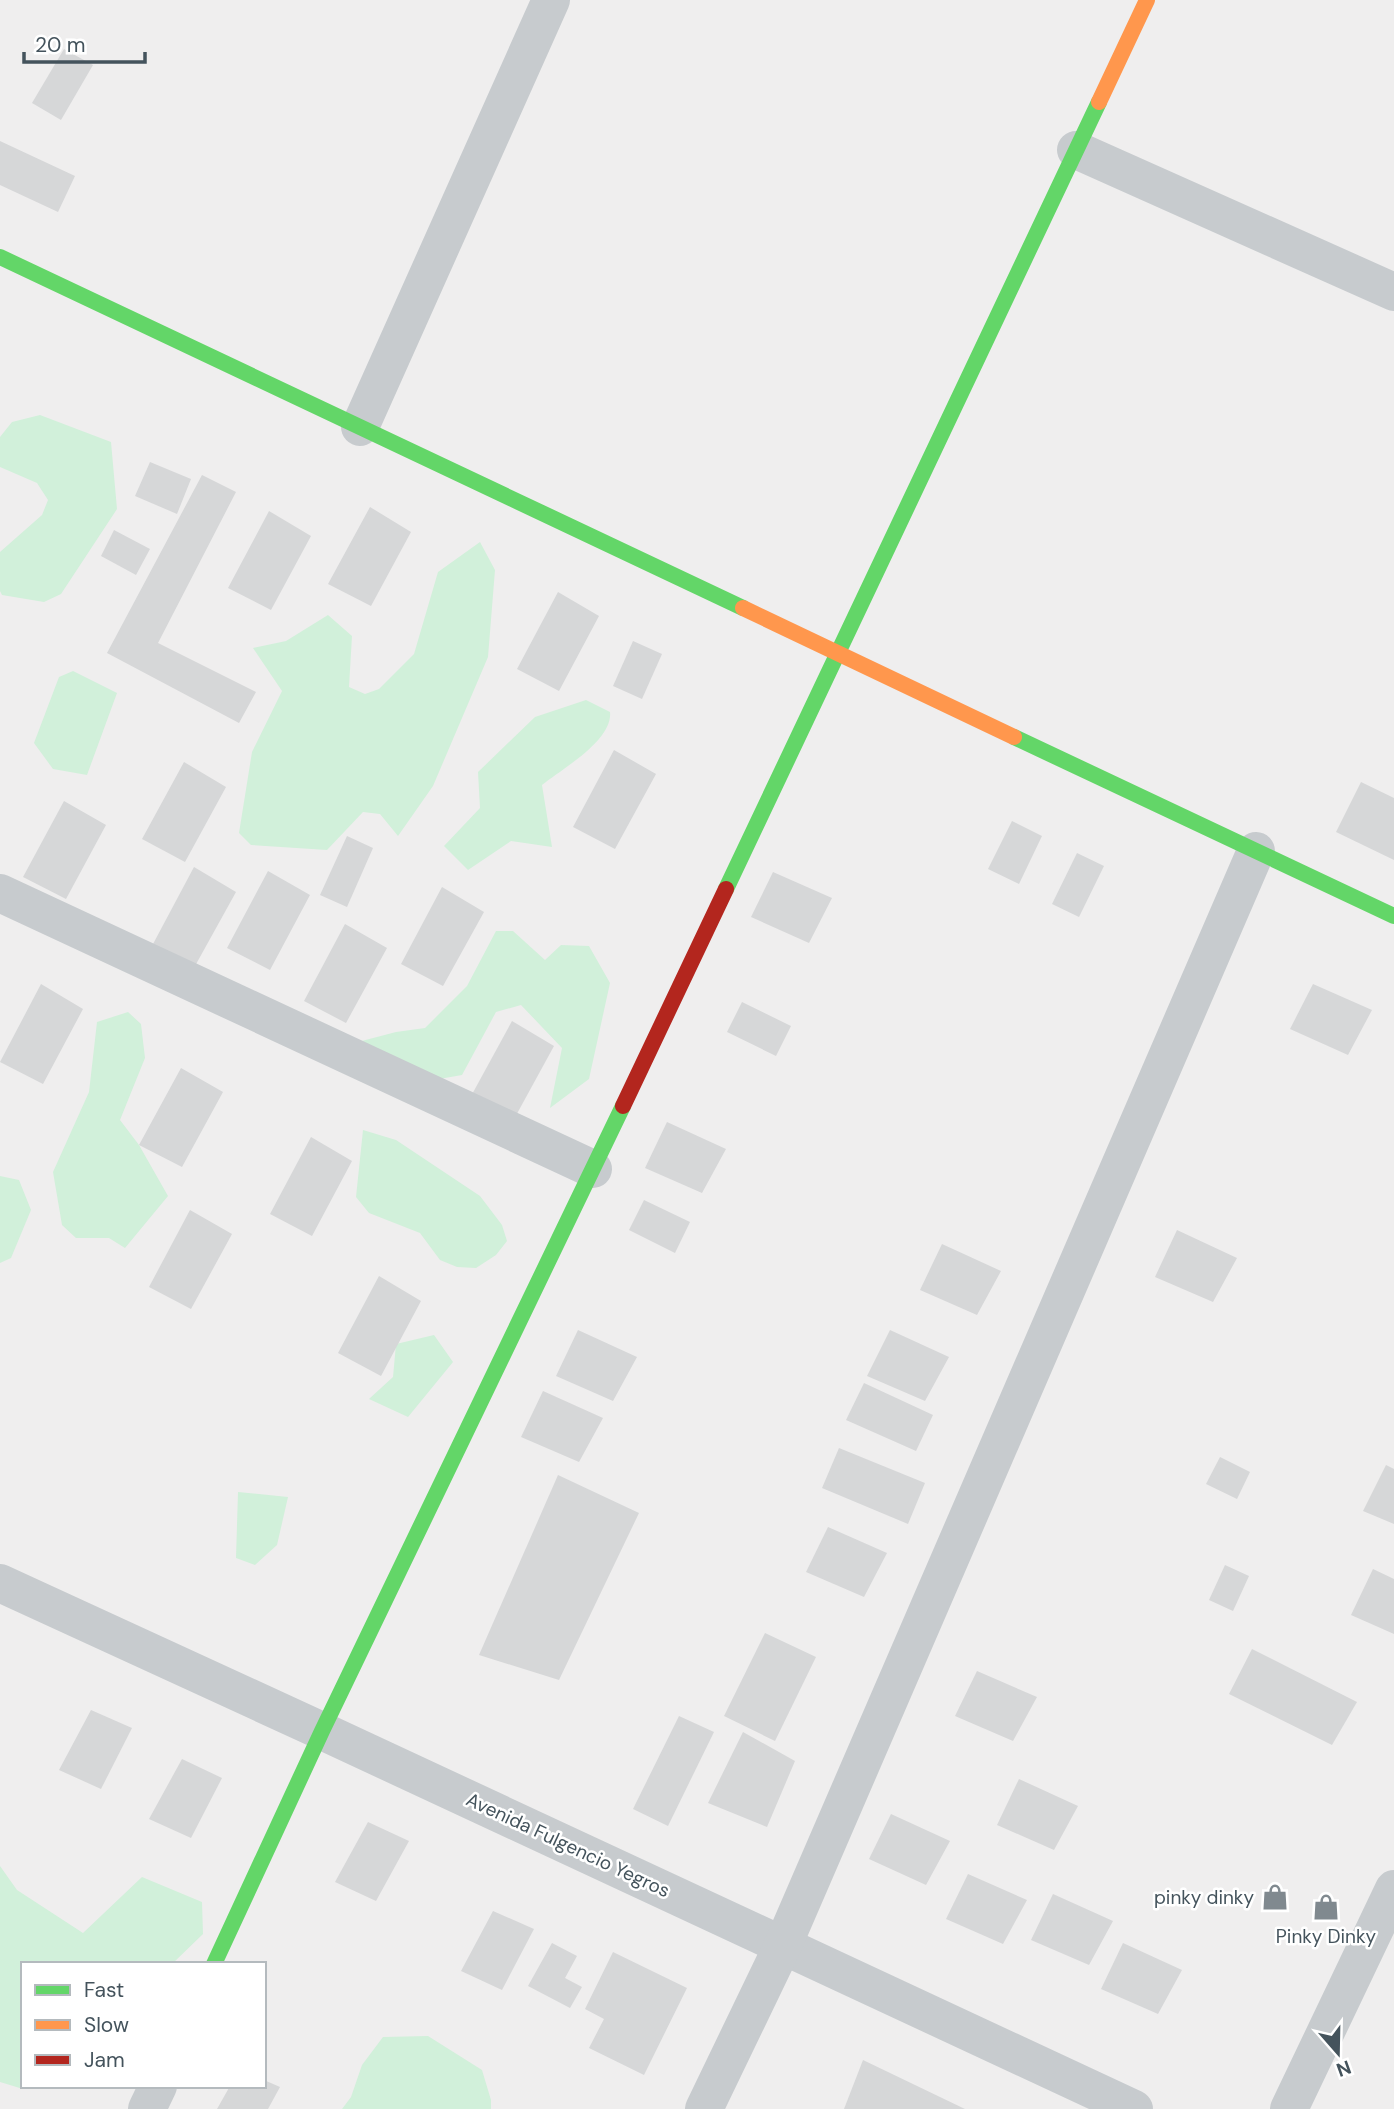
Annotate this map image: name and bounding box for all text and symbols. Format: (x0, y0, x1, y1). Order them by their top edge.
scale bar (24, 21, 145, 65)
text: 20 m (35, 31, 86, 59)
street label: Avenida Fulgencio Yegros (462, 1787, 674, 1903)
shop icon: pinky dinky (1260, 1882, 1290, 1912)
place label: pinky dinky (1154, 1885, 1254, 1910)
shop icon: Pinky Dinky (1311, 1892, 1341, 1922)
place label: Pinky Dinky (1276, 1924, 1377, 1949)
legend (21, 1962, 266, 2088)
text: Fast (84, 1976, 124, 2004)
text: Slow (84, 2011, 129, 2039)
north arrow (1303, 2018, 1373, 2088)
text: Jam (84, 2046, 125, 2074)
text: N (1333, 2054, 1354, 2083)

